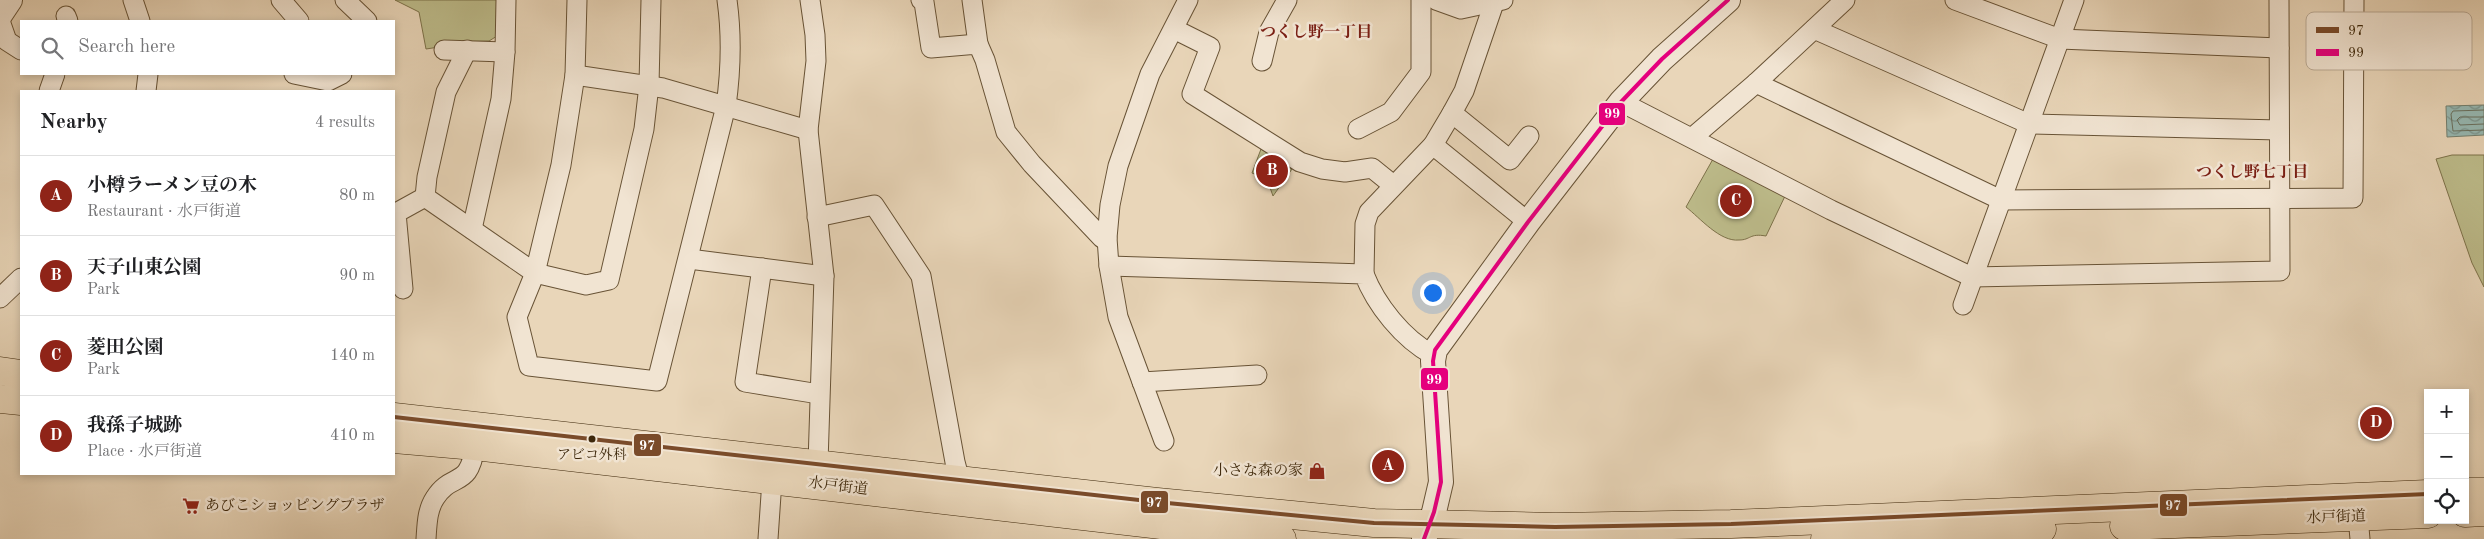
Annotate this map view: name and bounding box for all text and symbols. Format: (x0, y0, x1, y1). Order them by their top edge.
legend (2306, 12, 2472, 70)
search box (20, 20, 395, 75)
district label: つくし野一丁目 (1260, 23, 1372, 41)
text: 97 (2348, 24, 2364, 38)
icon: search (38, 34, 66, 62)
text: Search here (78, 38, 175, 57)
text: 99 (2348, 46, 2364, 60)
line badge: 99 (1598, 102, 1626, 126)
text: 99 (1604, 107, 1620, 121)
text: Nearby (40, 112, 108, 133)
text: 4 results (315, 115, 375, 131)
pin: B (1256, 152, 1288, 190)
district label: つくし野七丁目 (2196, 163, 2308, 181)
text: 小樽ラーメン豆の木 (87, 177, 257, 196)
pin: C (1720, 182, 1752, 220)
text: A (50, 188, 62, 204)
text: 80 m (339, 188, 375, 204)
text: Restaurant · 水戸街道 (87, 204, 241, 220)
text: 天子山東公園 (87, 259, 201, 278)
text: B (50, 268, 62, 284)
text: 90 m (339, 268, 375, 284)
your location (1420, 280, 1446, 306)
text: Park (87, 282, 120, 298)
text: 菱田公園 (87, 339, 163, 358)
text: C (51, 348, 61, 364)
text: 140 m (330, 348, 375, 364)
text: Park (87, 362, 120, 378)
line badge: 99 (1420, 367, 1449, 391)
text: 99 (1426, 373, 1442, 387)
map controls (2424, 389, 2469, 524)
button: + (2424, 389, 2469, 434)
pin: D (2360, 404, 2392, 442)
text: 我孫子城跡 (87, 417, 182, 436)
text: D (50, 428, 62, 444)
text: 410 m (330, 428, 375, 444)
line badge: 97 (633, 433, 662, 457)
marker: アビコ外科 (587, 434, 597, 444)
button: − (2424, 434, 2469, 479)
text: 97 (639, 439, 655, 453)
text: Place · 水戸街道 (87, 444, 202, 460)
place label: アビコ外科 (557, 447, 627, 462)
pin: A (1372, 447, 1404, 485)
shop icon: 小さな森の家 (1307, 461, 1327, 481)
place label: 小さな森の家 (1213, 462, 1303, 479)
street label: 水戸街道 (807, 474, 869, 498)
button: locate (2424, 479, 2469, 524)
line badge: 97 (1140, 490, 1169, 514)
line badge: 97 (2159, 493, 2188, 517)
supermarket icon: あびこショッピングプラザ (181, 496, 201, 516)
text: 97 (1146, 496, 1162, 510)
place label: あびこショッピングプラザ (205, 497, 384, 514)
text: 97 (2165, 499, 2181, 513)
street label: 水戸街道 (2306, 507, 2366, 527)

